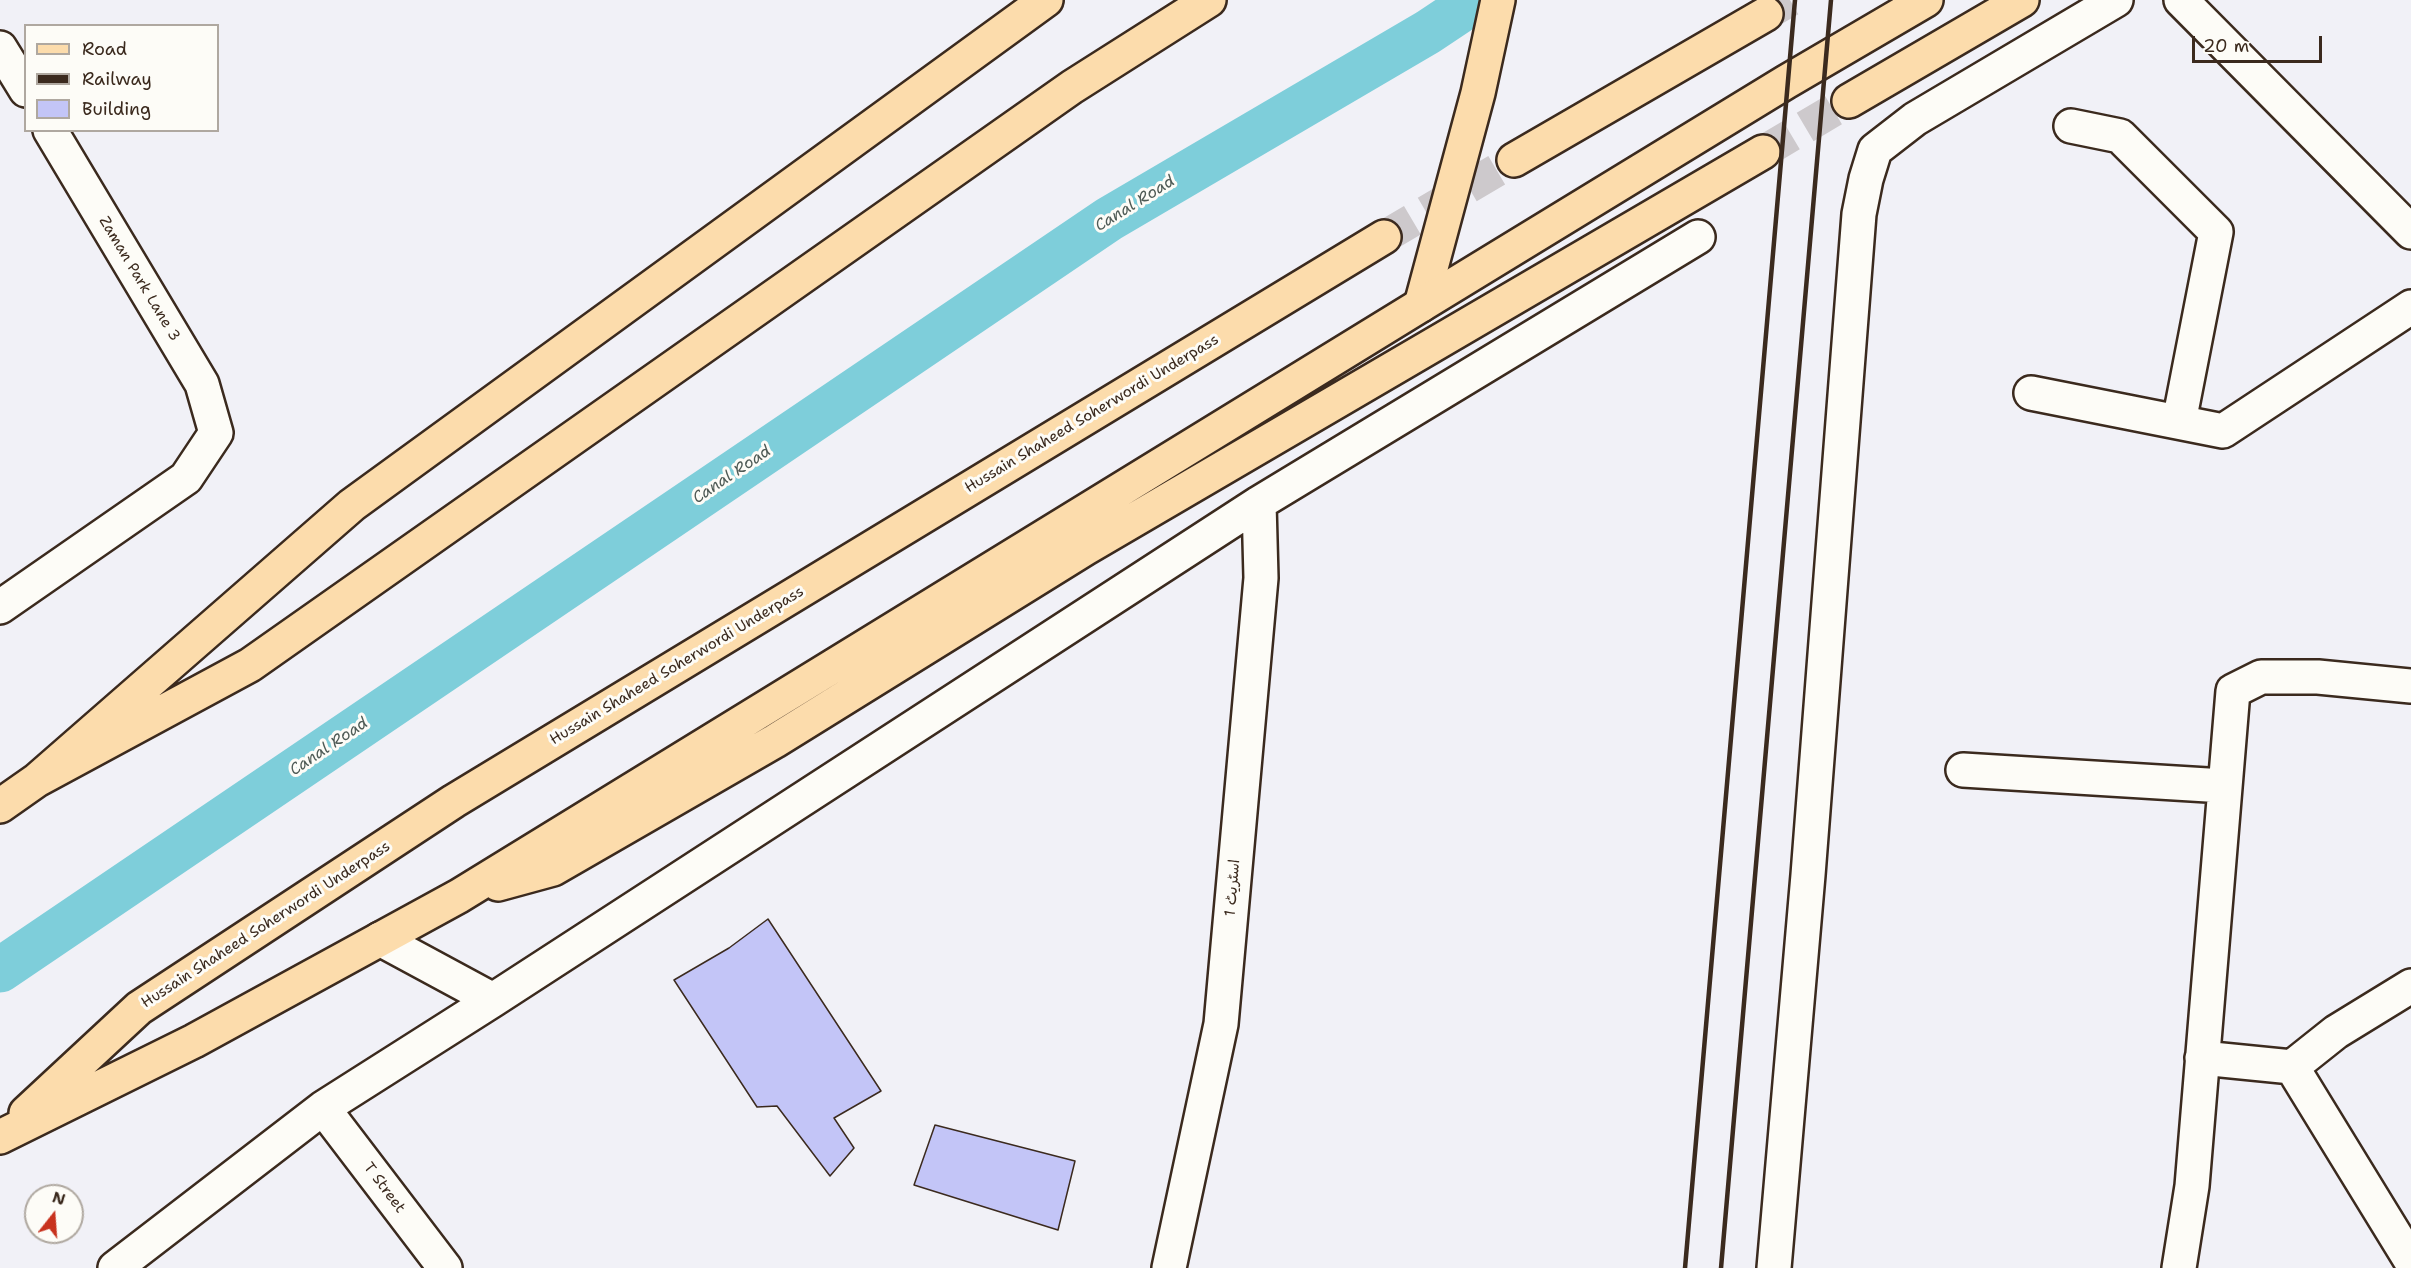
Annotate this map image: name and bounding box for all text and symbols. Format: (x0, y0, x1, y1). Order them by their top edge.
legend (24, 24, 219, 132)
scale bar (2195, 24, 2326, 62)
text: 20 m (2203, 34, 2249, 58)
text: Road (82, 37, 127, 61)
text: Railway (82, 67, 152, 91)
text: Building (82, 97, 151, 121)
water label: Canal Road (1092, 172, 1178, 236)
street label: Zaman Park Lane 3 (95, 213, 183, 345)
street label: Hussain Shaheed Soherwordi Underpass (962, 331, 1222, 497)
water label: Canal Road (689, 442, 775, 508)
street label: Hussain Shaheed Soherwordi Underpass (547, 583, 807, 749)
water label: Canal Road (286, 714, 372, 780)
street label: Hussain Shaheed Soherwordi Underpass (138, 838, 394, 1012)
street label: اسٹریٹ 1 (1222, 859, 1244, 917)
street label: T Street (359, 1159, 409, 1217)
north arrow (24, 1184, 84, 1244)
text: N (50, 1186, 68, 1210)

